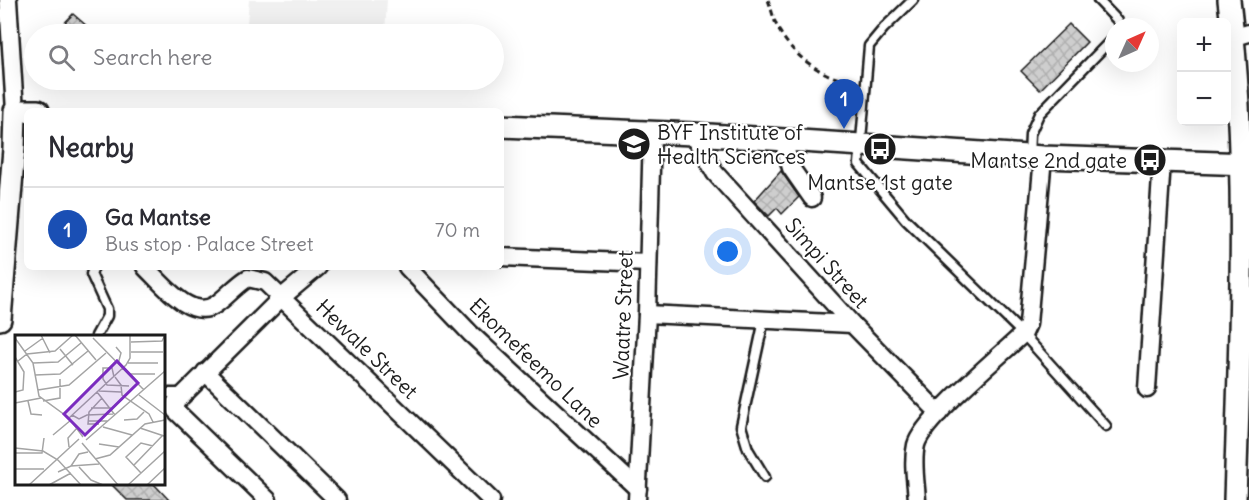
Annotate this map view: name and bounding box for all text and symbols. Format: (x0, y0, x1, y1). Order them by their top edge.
north arrow (1105, 18, 1159, 72)
map controls (1177, 18, 1231, 126)
button: + (1177, 18, 1231, 72)
search box (24, 24, 504, 90)
icon: search (45, 41, 78, 74)
text: Search here (93, 43, 212, 71)
button: − (1177, 72, 1231, 126)
pin: 1 (824, 80, 864, 129)
place label: BYF Institute of Health Sciences (657, 119, 806, 170)
school or university icon: BYF Institute of Health Sciences (616, 126, 652, 162)
text: Nearby (48, 131, 134, 164)
bus stop icon: Mantse 1st gate (862, 131, 898, 167)
bus stop icon: Mantse 2nd gate (1132, 142, 1168, 178)
place label: Mantse 2nd gate (970, 147, 1127, 174)
place label: Mantse 1st gate (807, 169, 953, 196)
text: Ga Mantse (105, 203, 211, 231)
street label: Simpi Street (779, 212, 875, 314)
text: 1 (64, 217, 71, 242)
text: 70 m (435, 217, 480, 242)
text: Bus stop · Palace Street (105, 231, 314, 256)
your location (713, 237, 742, 266)
street label: Waatre Street (607, 250, 639, 380)
street label: Ekomefeemo Lane (464, 292, 608, 434)
street label: Hewale Street (310, 294, 424, 404)
inset map (15, 335, 165, 485)

